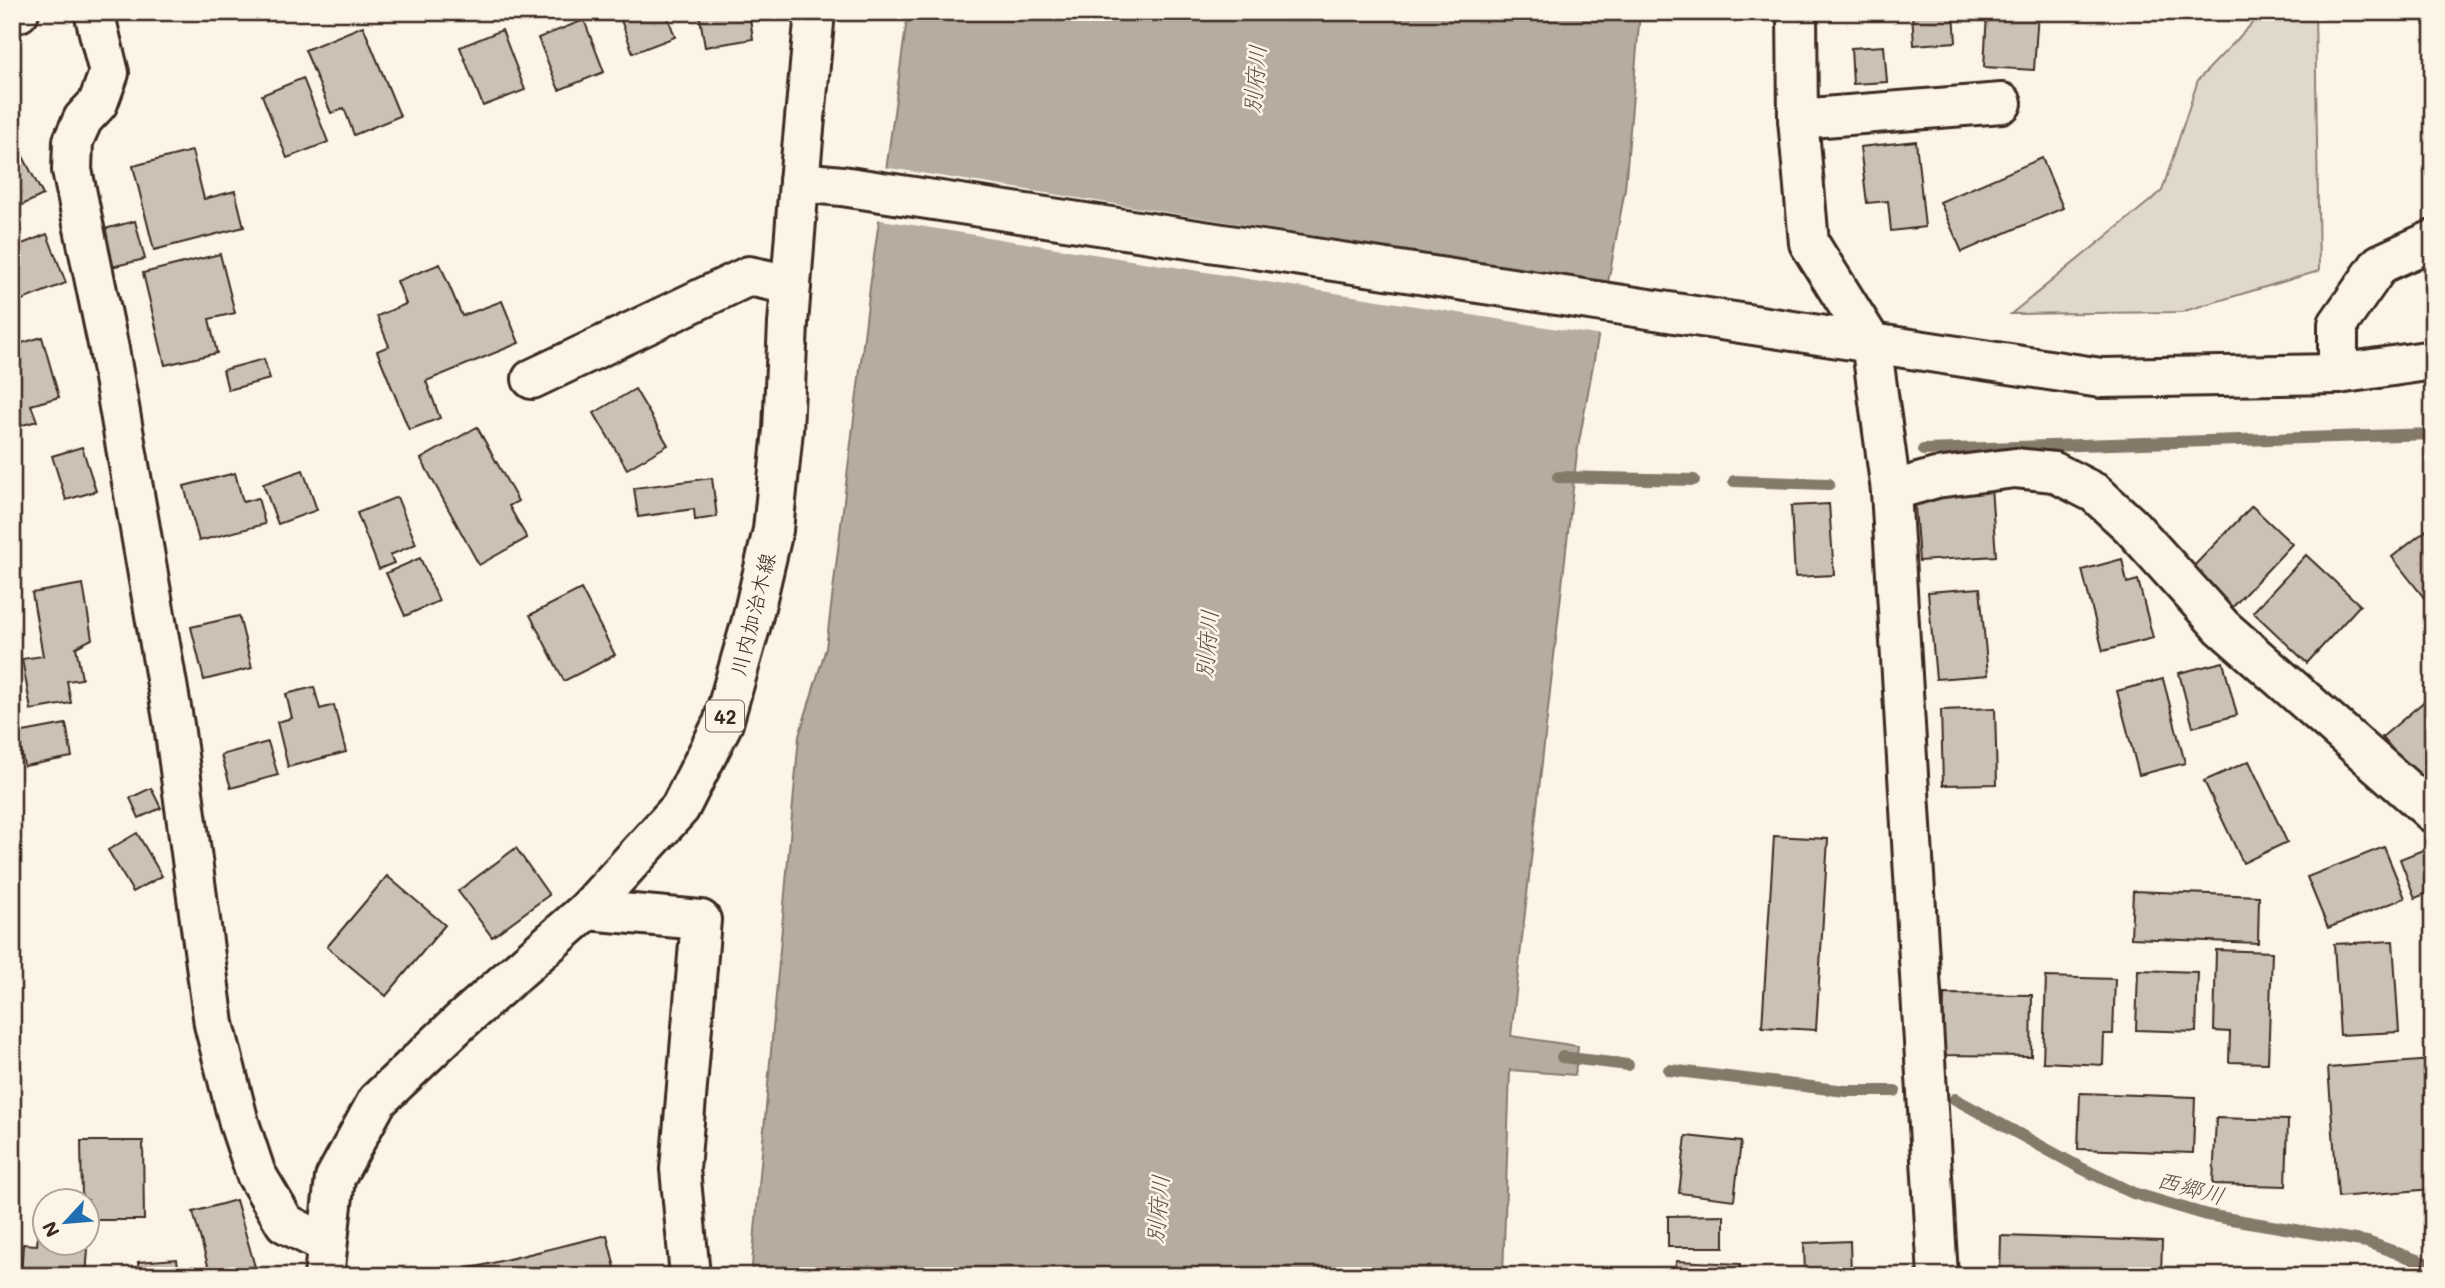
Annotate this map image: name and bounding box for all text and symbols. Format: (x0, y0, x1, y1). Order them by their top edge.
water label: 別府川 (1236, 43, 1272, 115)
street label: 川内加治木線 (724, 550, 780, 678)
water label: 別府川 (1188, 608, 1224, 680)
road number: 42 (706, 701, 744, 732)
water label: 西郷川 (2154, 1164, 2228, 1210)
water label: 別府川 (1139, 1173, 1175, 1245)
north arrow (32, 1186, 102, 1256)
text: N (36, 1218, 65, 1242)

